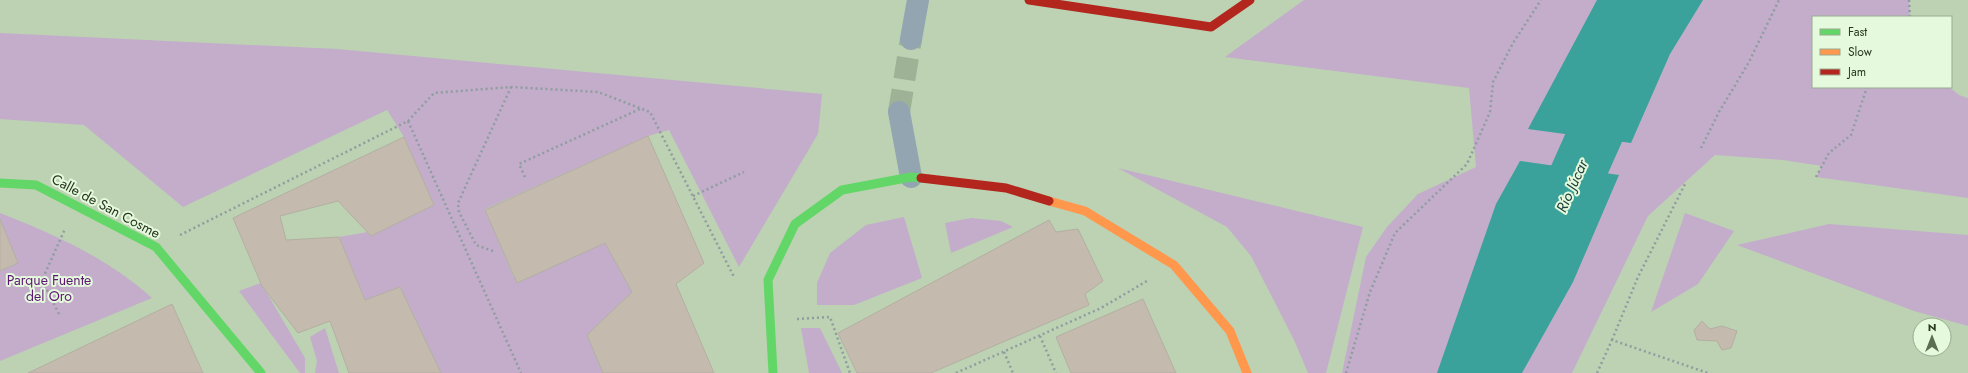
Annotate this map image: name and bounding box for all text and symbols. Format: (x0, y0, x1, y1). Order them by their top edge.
legend (1812, 16, 1952, 88)
text: Fast (1848, 23, 1867, 41)
text: Slow (1848, 43, 1873, 61)
text: Jam (1846, 63, 1866, 81)
water label: Río Júcar (1551, 155, 1594, 216)
street label: Calle de San Cosme (48, 169, 164, 243)
park label: Parque Fuente del Oro (7, 270, 91, 306)
north arrow (1912, 317, 1952, 357)
text: N (1928, 319, 1936, 335)

